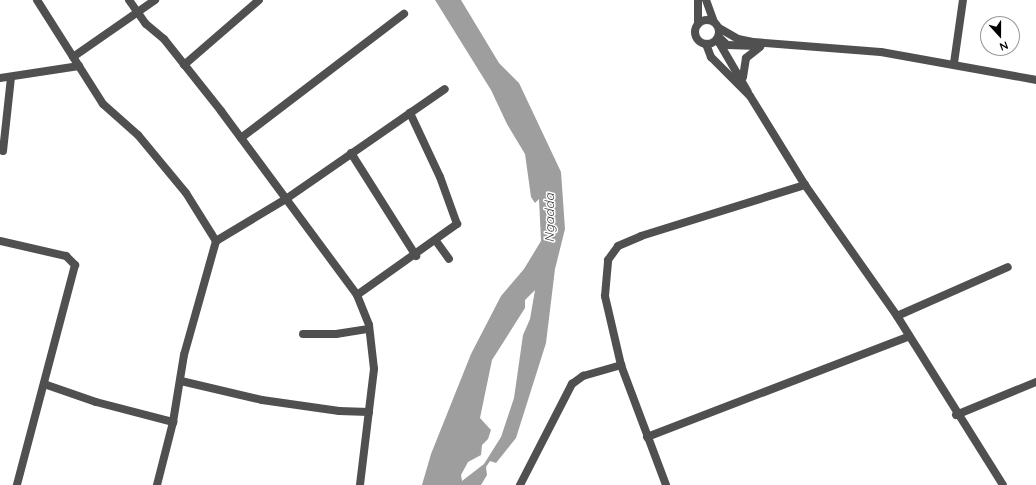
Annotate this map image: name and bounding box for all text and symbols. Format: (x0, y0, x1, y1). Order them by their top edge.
north arrow (980, 16, 1020, 56)
text: N (998, 38, 1010, 54)
water label: Ngadda (541, 193, 557, 243)

